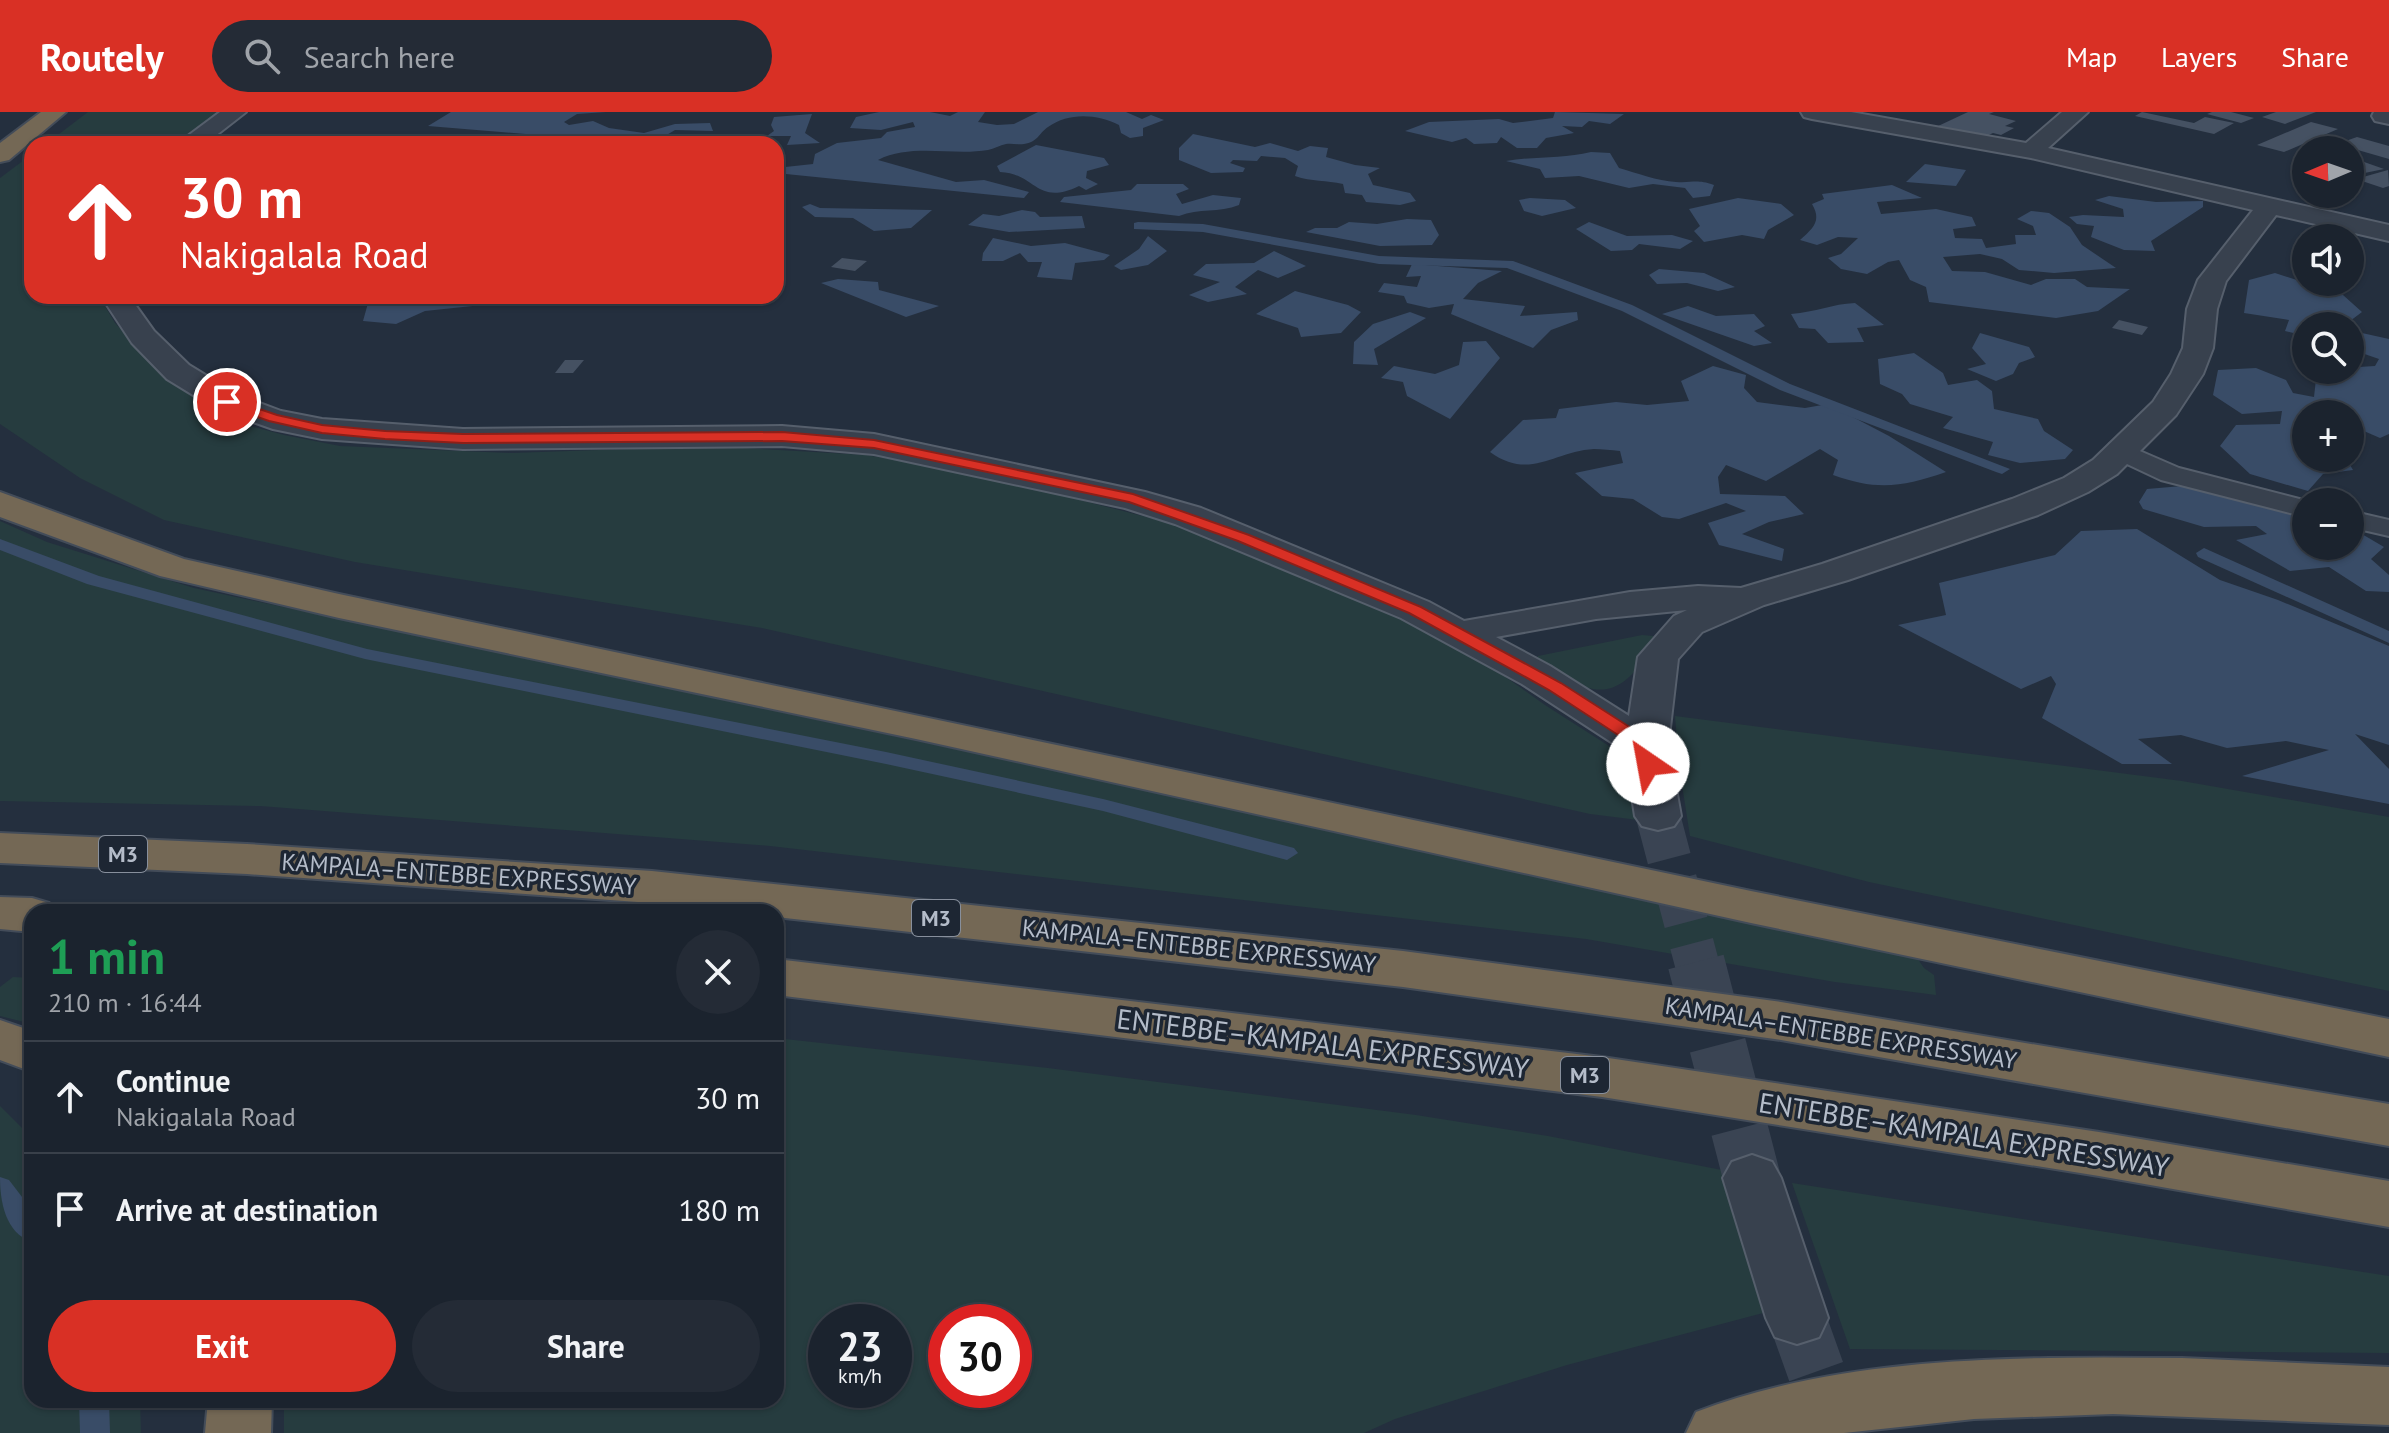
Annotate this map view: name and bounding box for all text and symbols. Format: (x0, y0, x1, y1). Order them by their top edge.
search box (212, 20, 772, 92)
text: Routely (40, 32, 164, 81)
icon: search (240, 34, 284, 78)
text: Search here (304, 37, 455, 76)
text: Map (2066, 38, 2117, 75)
text: Layers (2161, 38, 2237, 75)
text: Share (2281, 38, 2349, 75)
north arrow (2292, 136, 2364, 208)
map controls (2292, 136, 2364, 560)
text: 30 m (180, 161, 303, 233)
icon: ahead (48, 168, 152, 272)
button: sound (2292, 224, 2364, 296)
text: Nakigalala Road (180, 231, 429, 278)
button: search (2292, 312, 2364, 384)
pin (193, 368, 261, 436)
icon: arrive (205, 380, 249, 424)
button: + (2292, 400, 2364, 472)
button: − (2292, 488, 2364, 560)
position arrow (1606, 722, 1690, 806)
road number: M3 (99, 836, 147, 872)
street label: KAMPALA–ENTEBBE EXPRESSWAY (281, 846, 638, 902)
road number: M3 (912, 900, 960, 936)
street label: KAMPALA–ENTEBBE EXPRESSWAY (1021, 912, 1378, 980)
text: 1 min (48, 925, 165, 987)
button: close (676, 930, 760, 1014)
text: 210 m · 16:44 (48, 986, 202, 1019)
street label: KAMPALA–ENTEBBE EXPRESSWAY (1663, 990, 2020, 1076)
street label: ENTEBBE–KAMPALA EXPRESSWAY (1115, 999, 1532, 1087)
road number: M3 (1561, 1057, 1609, 1093)
text: Continue (116, 1061, 230, 1100)
icon: ahead (48, 1075, 92, 1119)
text: 30 m (695, 1078, 760, 1117)
street label: ENTEBBE–KAMPALA EXPRESSWAY (1756, 1083, 2172, 1185)
text: Nakigalala Road (116, 1100, 296, 1133)
icon: arrive (48, 1187, 92, 1231)
text: Arrive at destination (116, 1190, 378, 1229)
text: 180 m (679, 1190, 760, 1229)
button: Exit (48, 1300, 396, 1392)
button: Share (412, 1300, 760, 1392)
speed limit sign: 30 (928, 1304, 1032, 1408)
text: 23 (837, 1320, 883, 1372)
text: km/h (838, 1363, 882, 1389)

